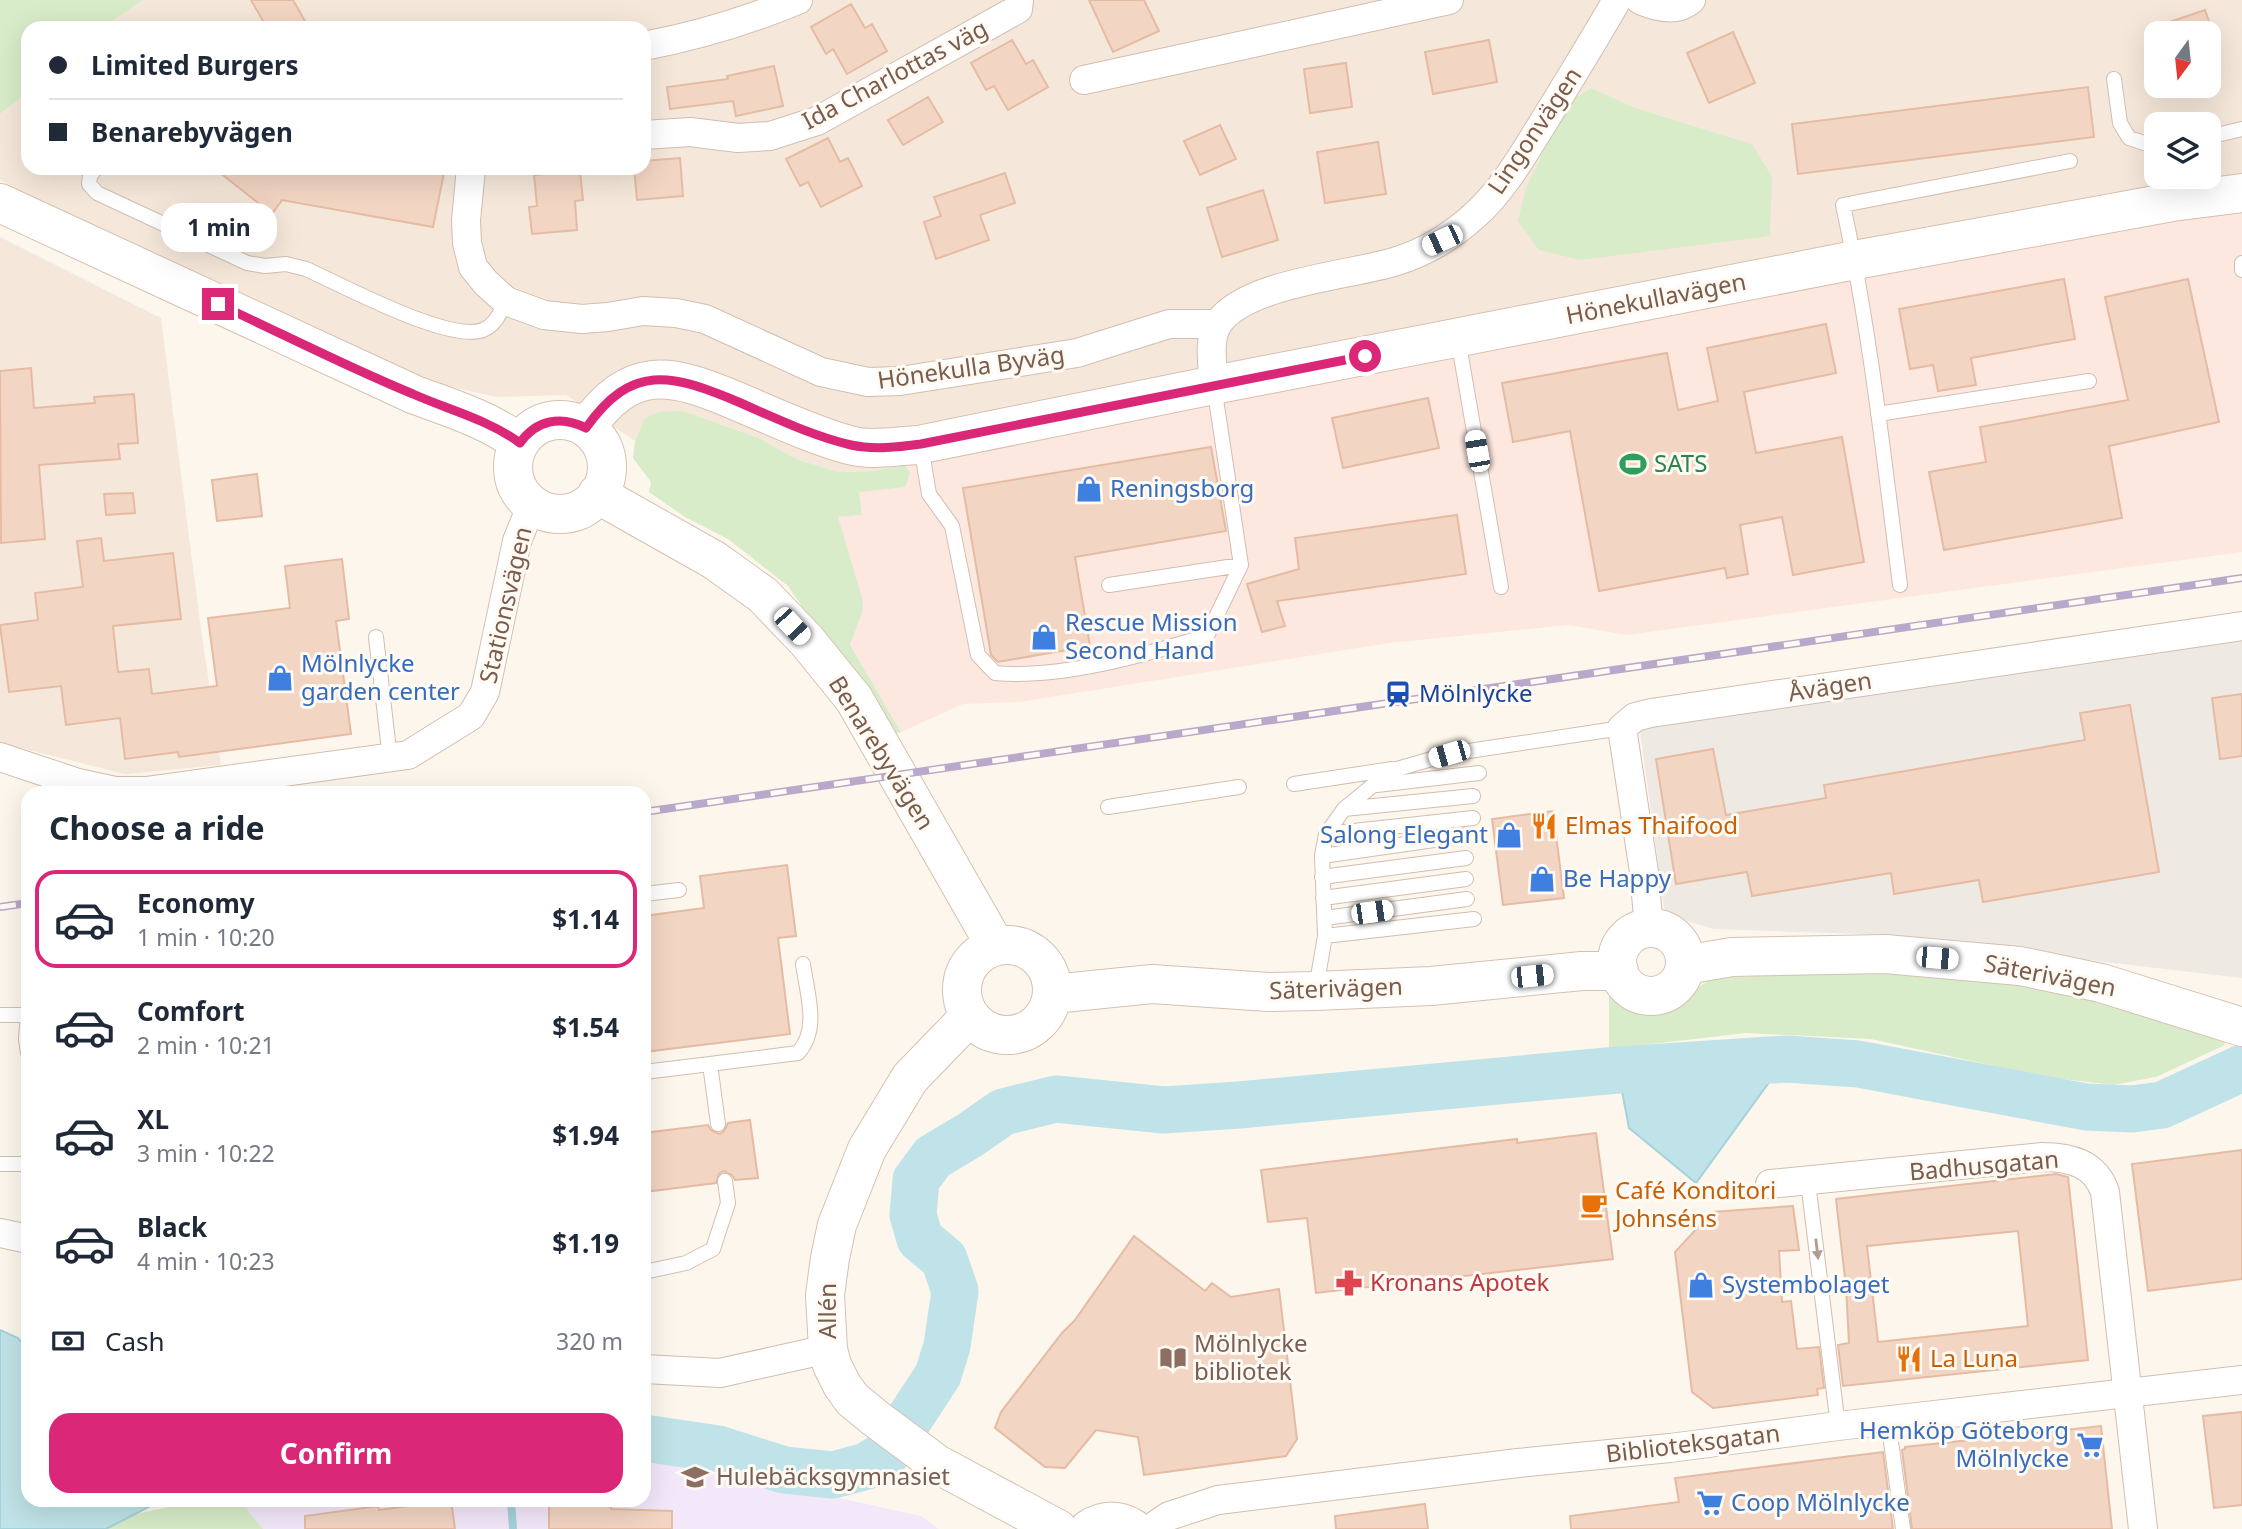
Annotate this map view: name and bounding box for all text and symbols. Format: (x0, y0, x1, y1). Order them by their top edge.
street label: Ida Charlottas väg (796, 11, 993, 137)
north arrow (2144, 21, 2221, 98)
map controls (2144, 21, 2221, 189)
text: Limited Burgers (91, 47, 299, 83)
street label: Lingonvägen (1479, 60, 1588, 200)
button: layers (2144, 112, 2221, 189)
text: Benarebyvägen (91, 114, 293, 150)
callout: 1 min (160, 202, 276, 252)
text: 1 min (187, 211, 251, 243)
car (1419, 222, 1466, 258)
street label: Hönekullavägen (1563, 264, 1749, 331)
route end (202, 288, 234, 320)
street label: Hönekulla Byväg (875, 337, 1067, 396)
route start (1349, 340, 1381, 372)
car (1464, 428, 1491, 474)
place label: SATS (1654, 446, 1707, 479)
sports icon: SATS (1618, 449, 1648, 479)
place label: Reningsborg (1110, 471, 1254, 504)
shop icon: Reningsborg (1074, 474, 1104, 504)
street label: Stationsvägen (470, 523, 539, 686)
car (770, 603, 815, 649)
place label: Rescue Mission Second Hand (1065, 605, 1238, 666)
shop icon: Rescue Mission Second Hand (1029, 622, 1059, 652)
place label: Mölnlycke garden center (301, 646, 460, 707)
shop icon: Mölnlycke garden center (265, 663, 295, 693)
street label: Åvägen (1786, 663, 1874, 708)
street label: Benarebyvägen (822, 669, 943, 835)
place label: Mölnlycke (1419, 676, 1533, 709)
station icon: Mölnlycke (1383, 679, 1413, 709)
car (1426, 738, 1473, 770)
text: Choose a ride (49, 806, 265, 849)
place label: Elmas Thaifood (1565, 808, 1738, 841)
restaurant icon: Elmas Thaifood (1529, 811, 1559, 841)
place label: Salong Elegant (1320, 817, 1488, 850)
shop icon: Salong Elegant (1494, 820, 1524, 850)
place label: Be Happy (1563, 861, 1672, 894)
shop icon: Be Happy (1527, 864, 1557, 894)
text: Economy (137, 885, 255, 921)
icon: car (53, 888, 116, 951)
car (1350, 899, 1395, 925)
text: $1.14 (552, 901, 619, 937)
text: 1 min · 10:20 (137, 921, 275, 953)
car (1916, 946, 1959, 970)
street label: Säterivägen (1981, 946, 2119, 1003)
car (1511, 963, 1554, 989)
street label: Säterivägen (1269, 969, 1403, 1006)
text: Comfort (137, 993, 245, 1029)
icon: car (53, 996, 116, 1059)
text: $1.54 (552, 1009, 619, 1045)
text: 2 min · 10:21 (137, 1029, 275, 1061)
text: XL (137, 1101, 169, 1137)
icon: car (53, 1104, 116, 1167)
text: $1.94 (552, 1117, 619, 1153)
text: 3 min · 10:22 (137, 1137, 275, 1169)
street label: Badhusgatan (1908, 1142, 2060, 1187)
place label: Café Konditori Johnséns (1613, 1173, 1776, 1234)
cafe icon: Café Konditori Johnséns (1579, 1190, 1609, 1220)
text: Black (137, 1209, 207, 1245)
icon: car (53, 1212, 116, 1275)
text: $1.19 (552, 1225, 619, 1261)
one-way arrow (1811, 1239, 1822, 1261)
text: 4 min · 10:23 (137, 1245, 275, 1277)
place label: Kronans Apotek (1370, 1265, 1549, 1298)
place label: Systembolaget (1722, 1267, 1890, 1300)
pharmacy icon: Kronans Apotek (1334, 1268, 1364, 1298)
shop icon: Systembolaget (1686, 1270, 1716, 1300)
street label: Allén (810, 1283, 843, 1339)
icon: cash (49, 1322, 87, 1360)
text: Cash (105, 1323, 165, 1359)
text: 320 m (556, 1325, 623, 1357)
place label: Mölnlycke bibliotek (1194, 1326, 1308, 1387)
place label: La Luna (1930, 1341, 2018, 1374)
library icon: Mölnlycke bibliotek (1158, 1343, 1188, 1373)
restaurant icon: La Luna (1894, 1344, 1924, 1374)
button: Confirm (49, 1413, 623, 1493)
place label: Hemköp Göteborg Mölnlycke (1859, 1413, 2069, 1474)
street label: Biblioteksgatan (1604, 1415, 1782, 1470)
supermarket icon: Hemköp Göteborg Mölnlycke (2075, 1430, 2105, 1460)
place label: Hulebäcksgymnasiet (716, 1459, 950, 1492)
school or university icon: Hulebäcksgymnasiet (680, 1462, 710, 1492)
place label: Coop Mölnlycke (1731, 1485, 1910, 1518)
supermarket icon: Coop Mölnlycke (1695, 1488, 1725, 1518)

